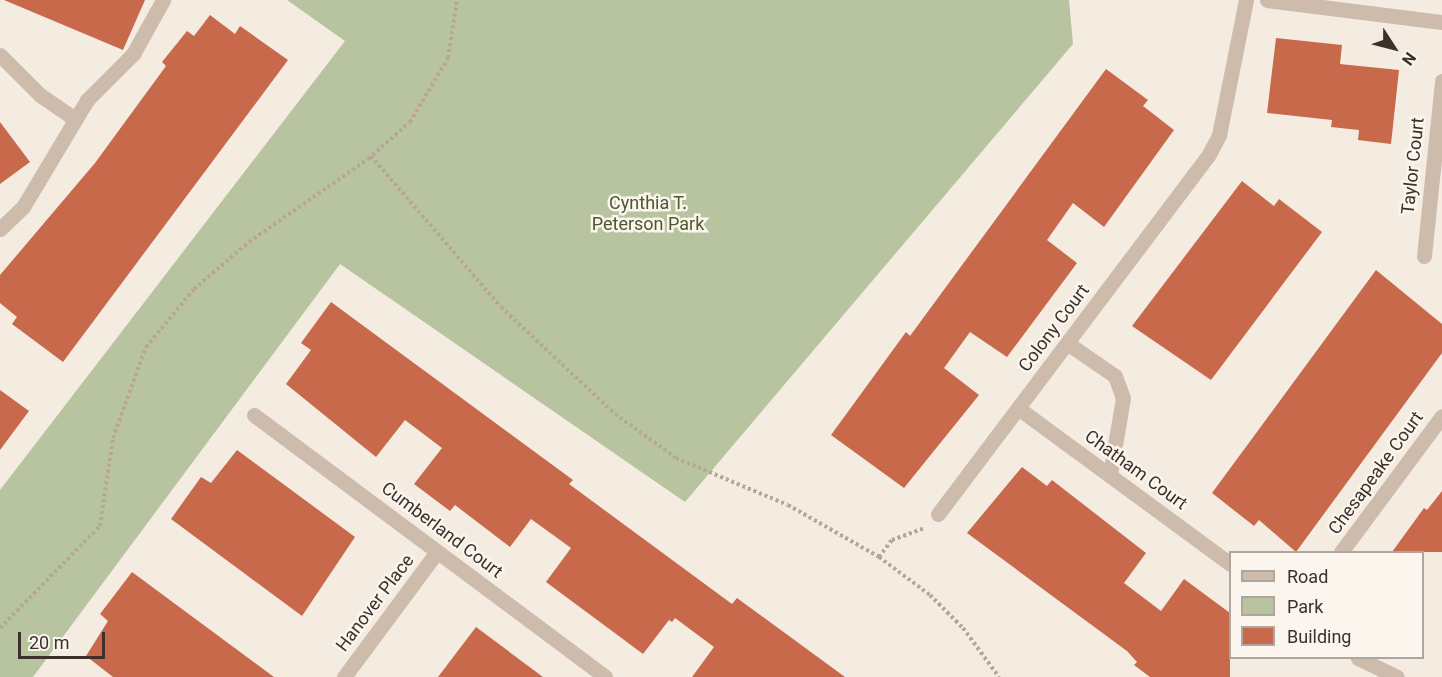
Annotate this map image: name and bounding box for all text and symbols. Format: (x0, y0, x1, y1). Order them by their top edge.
north arrow (1364, 18, 1424, 78)
text: N (1398, 49, 1420, 69)
street label: Taylor Court (1397, 116, 1429, 216)
park label: Cynthia T. Peterson Park (592, 193, 704, 236)
street label: Colony Court (1014, 280, 1094, 376)
street label: Chesapeake Court (1324, 407, 1428, 539)
street label: Chatham Court (1080, 426, 1192, 514)
street label: Cumberland Court (377, 477, 507, 583)
street label: Hanover Place (331, 550, 419, 656)
legend (1229, 551, 1424, 659)
text: Road (1287, 566, 1328, 587)
text: Park (1287, 596, 1323, 617)
scale bar (21, 620, 108, 658)
text: Building (1287, 626, 1351, 647)
text: 20 m (29, 632, 69, 653)

